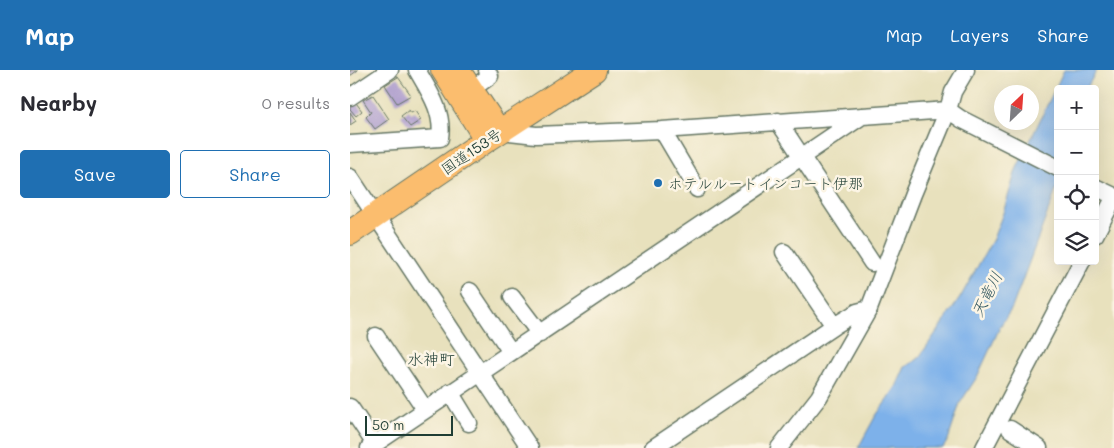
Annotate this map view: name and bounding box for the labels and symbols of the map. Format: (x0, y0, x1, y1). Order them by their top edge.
north arrow (994, 85, 1039, 130)
street label: 国道153号 (437, 123, 505, 179)
place label: ホテルルートインコート伊那 (668, 173, 863, 193)
marker: ホテルルートインコート伊那 (652, 177, 664, 189)
water label: 天竜川 (966, 268, 1006, 320)
district label: 水神町 (407, 348, 455, 369)
scale bar (365, 413, 452, 436)

